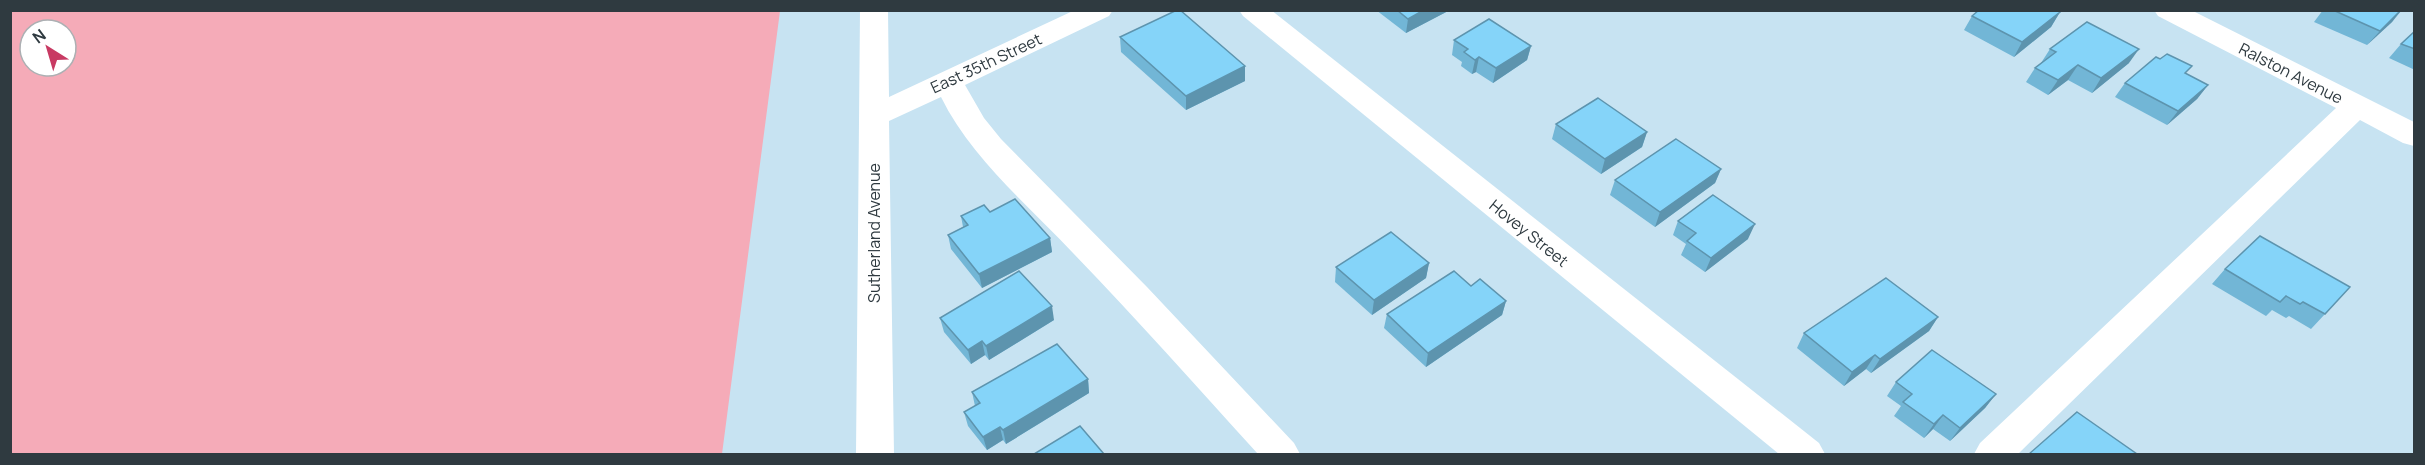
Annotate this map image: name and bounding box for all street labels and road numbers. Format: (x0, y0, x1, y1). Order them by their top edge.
street label: East 35th Street (927, 28, 1045, 98)
street label: Ralston Avenue (2235, 37, 2347, 109)
street label: Sutherland Avenue (863, 163, 885, 303)
street label: Hovey Street (1485, 194, 1573, 272)

